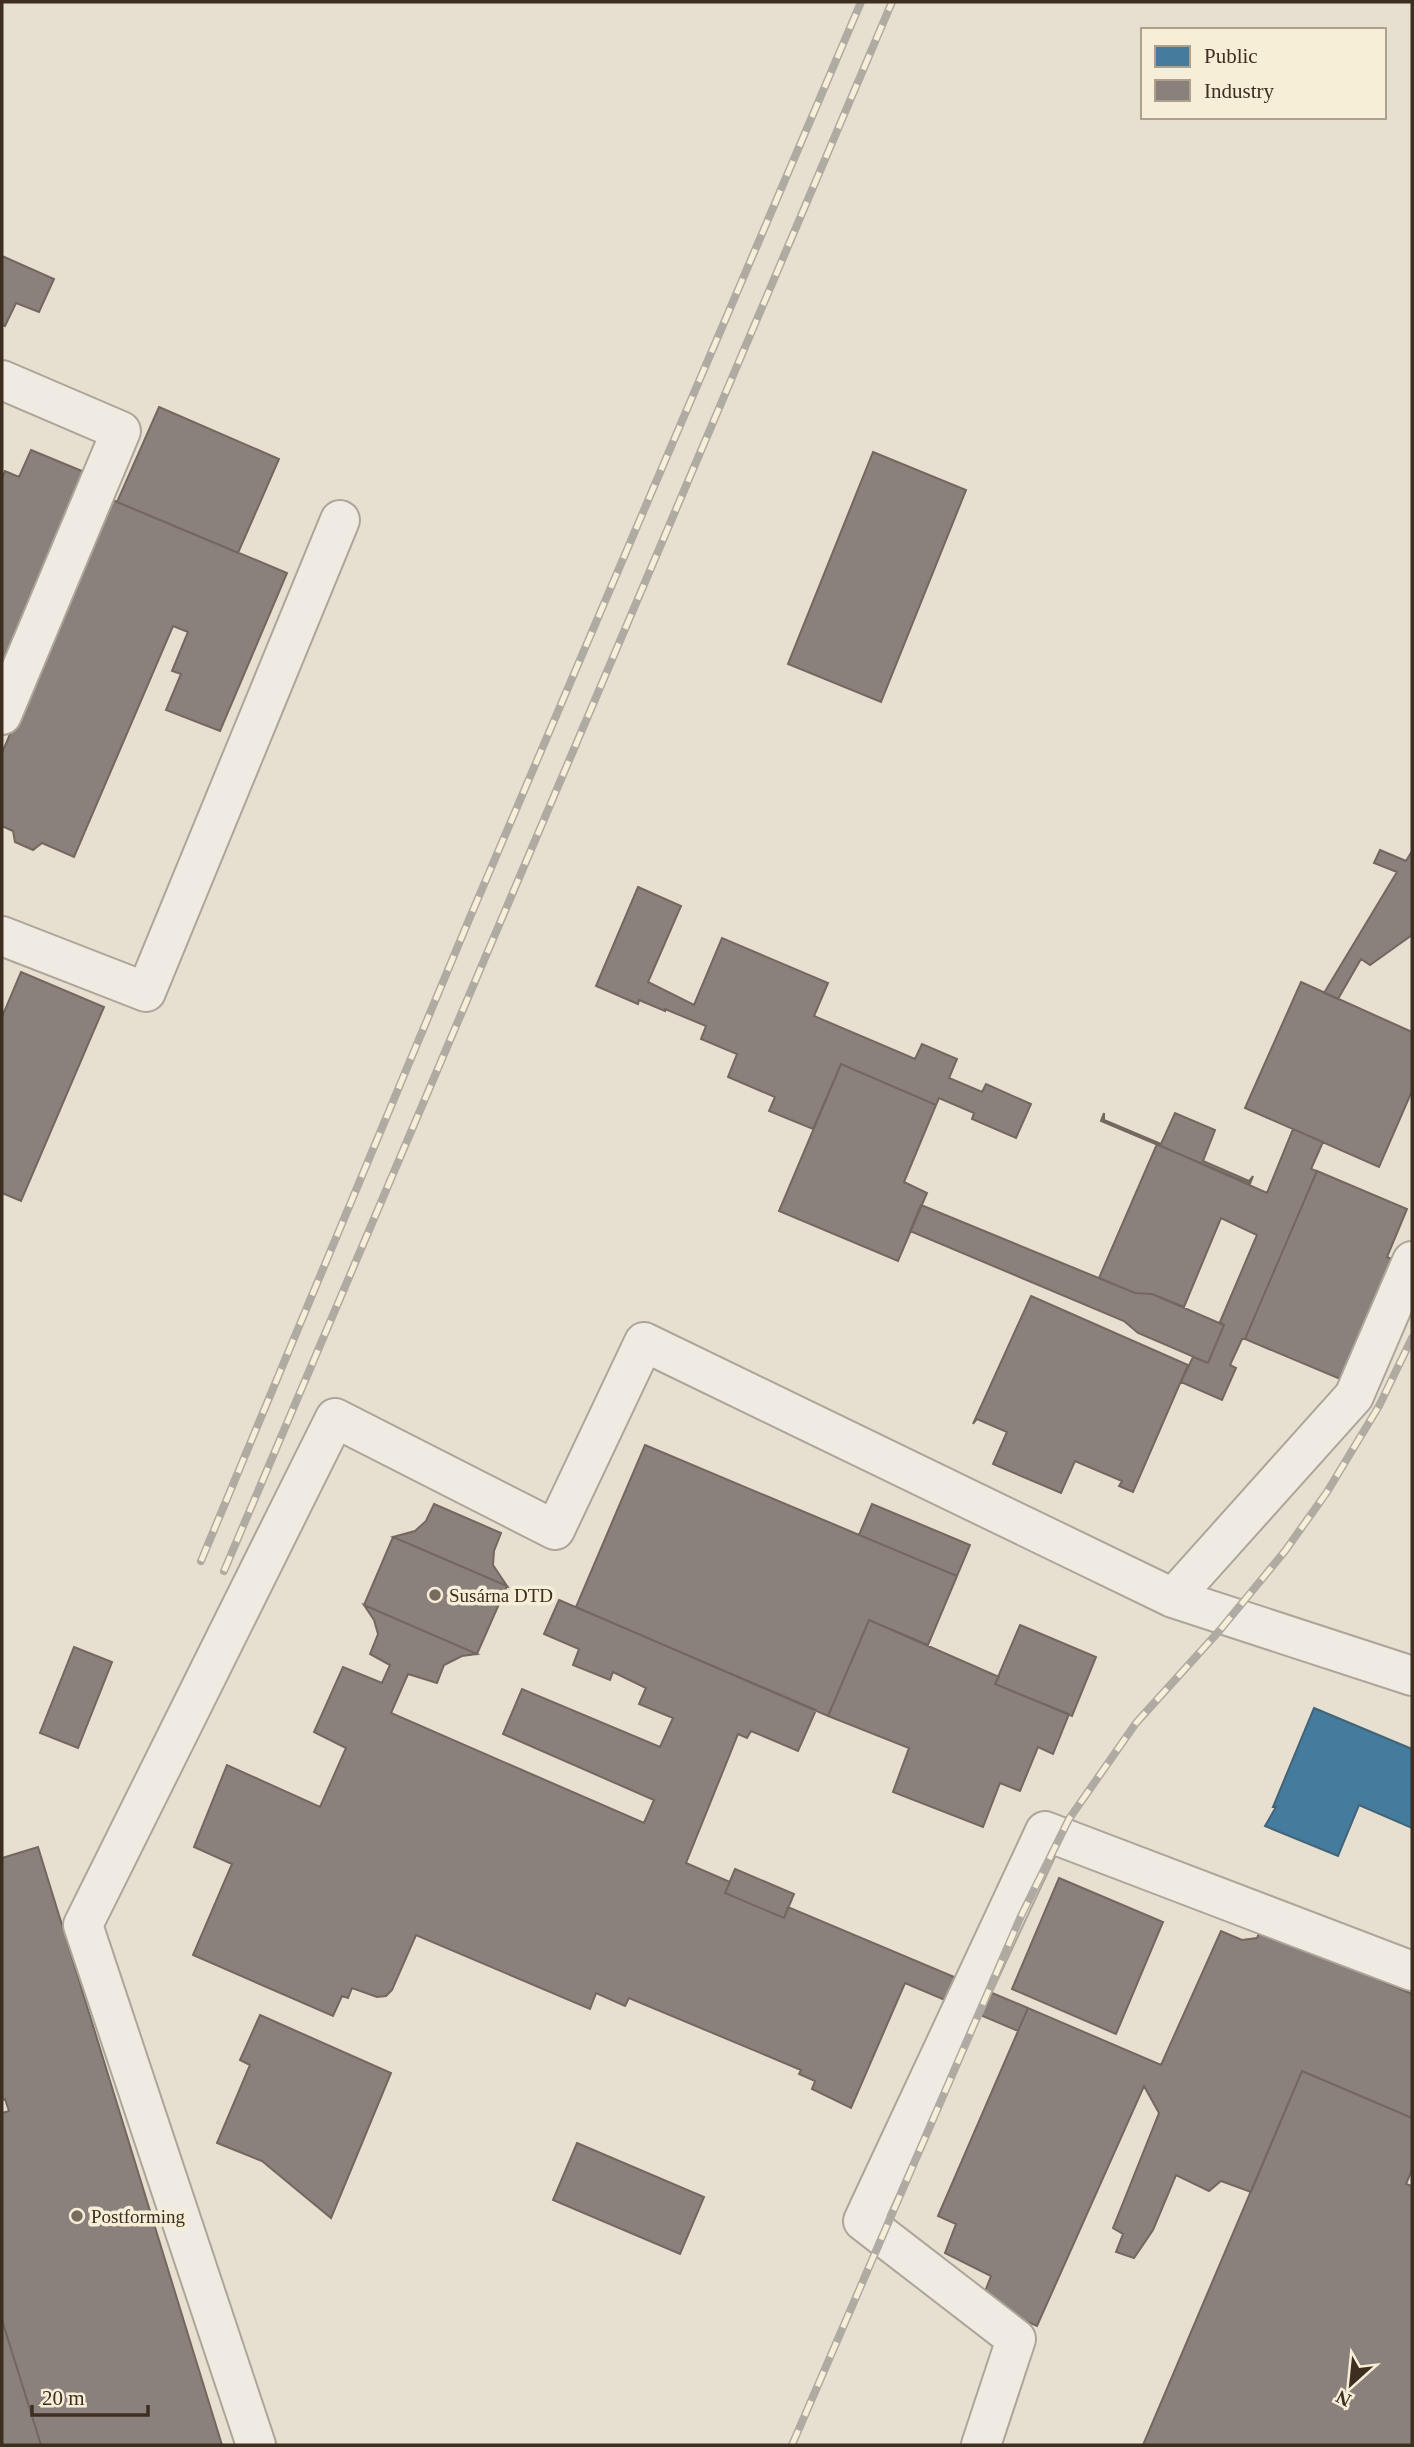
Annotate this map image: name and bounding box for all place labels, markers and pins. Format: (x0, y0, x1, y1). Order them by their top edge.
place label: Susárna DTD (449, 1585, 553, 1606)
marker: Susárna DTD (427, 1587, 443, 1603)
place label: Postforming (91, 2206, 185, 2227)
marker: Postforming (69, 2208, 85, 2224)

